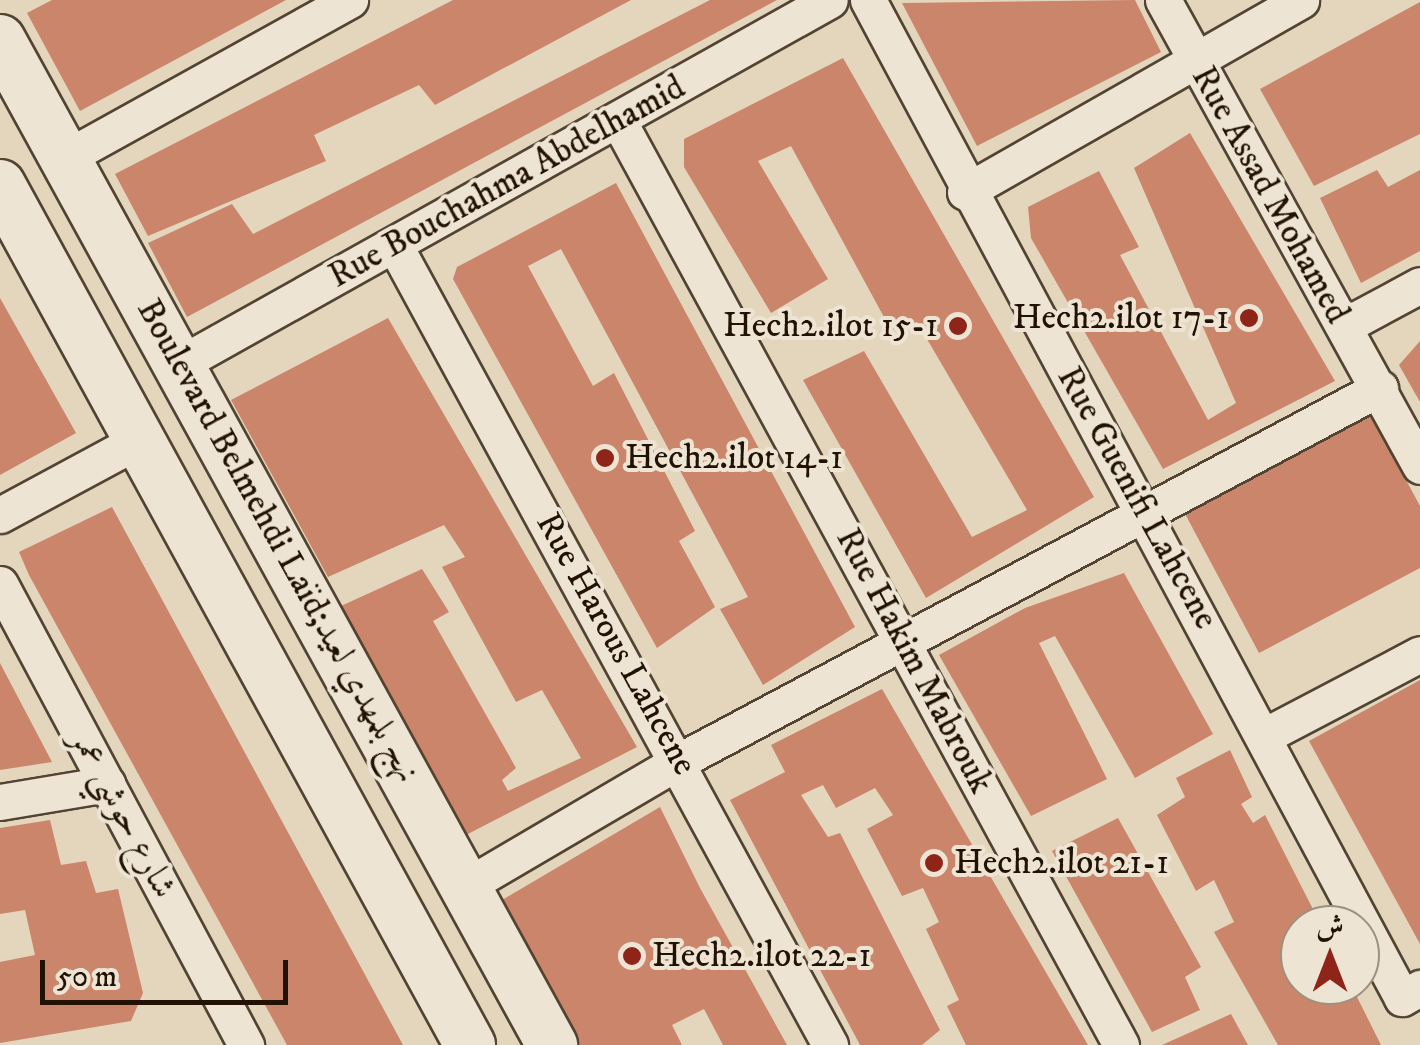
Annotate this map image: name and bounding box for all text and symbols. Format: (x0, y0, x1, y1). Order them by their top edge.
street label: Rue Assad Mohamed (1182, 59, 1358, 331)
street label: Rue Bouchahma Abdelhamid (322, 66, 692, 298)
street label: Boulevard Belmehdi Laïd;نهج بلمهدي لعيد (127, 292, 429, 790)
place label: Hech2.ilot 17-1 (1013, 297, 1229, 339)
place label: Hech2.ilot 15-1 (723, 305, 938, 347)
marker: Hech2.ilot 17-1 (1238, 307, 1260, 329)
marker: Hech2.ilot 15-1 (947, 315, 969, 337)
street label: Rue Guenifi Lahcene (1048, 360, 1226, 636)
place label: Hech2.ilot 14-1 (625, 437, 843, 479)
marker: Hech2.ilot 14-1 (594, 447, 616, 469)
street label: Rue Harous Lahcene (527, 506, 705, 782)
street label: Rue Hakim Mabrouk (826, 521, 1002, 801)
street label: شارع حوشي عمر (61, 722, 185, 906)
place label: Hech2.ilot 21-1 (954, 842, 1169, 884)
marker: Hech2.ilot 21-1 (923, 852, 945, 874)
north arrow (1280, 905, 1380, 1005)
text: ش (1316, 909, 1344, 944)
place label: Hech2.ilot 22-1 (652, 935, 871, 977)
scale bar (45, 940, 292, 1002)
marker: Hech2.ilot 22-1 (621, 945, 643, 967)
text: 50 m (57, 959, 117, 996)

